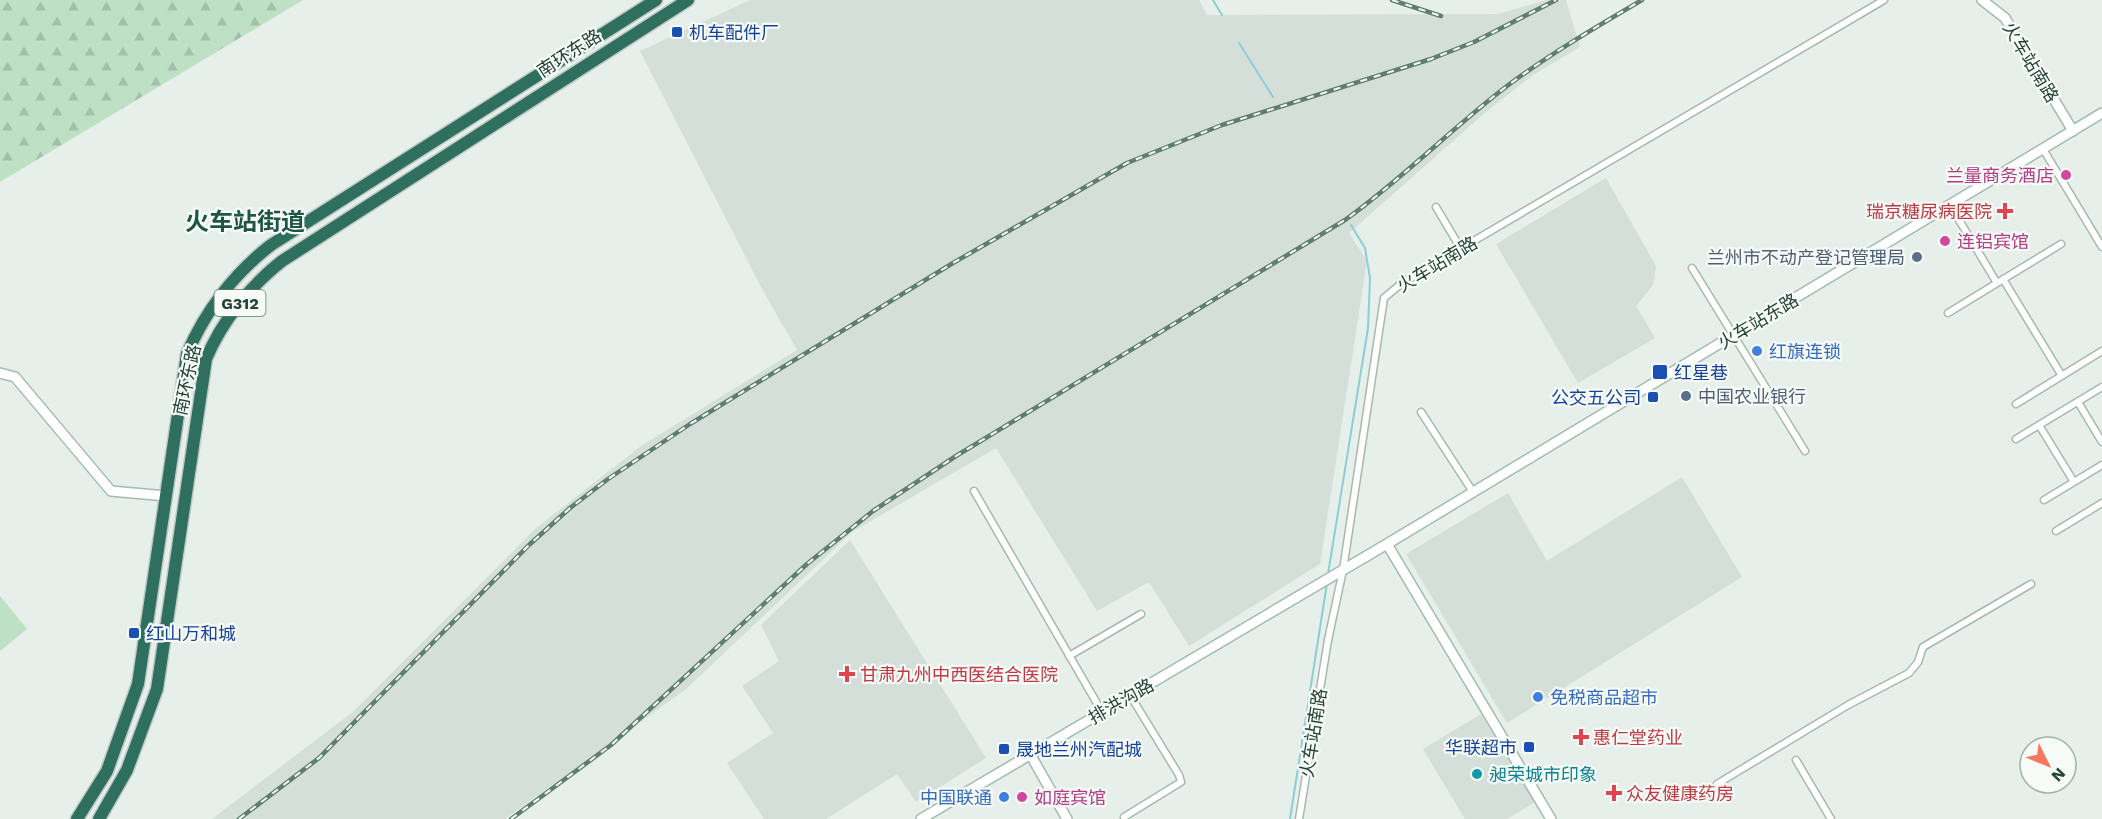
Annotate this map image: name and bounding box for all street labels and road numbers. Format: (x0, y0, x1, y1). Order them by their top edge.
street label: 火车站南路 (1999, 18, 2063, 106)
street label: 南环东路 (533, 25, 605, 81)
street label: 火车站南路 (1393, 232, 1481, 296)
street label: 火车站东路 (1714, 289, 1802, 353)
road number: G312 (214, 290, 266, 316)
street label: 南环东路 (169, 343, 205, 417)
street label: 排洪沟路 (1085, 674, 1157, 728)
street label: 火车站南路 (1296, 687, 1330, 779)

